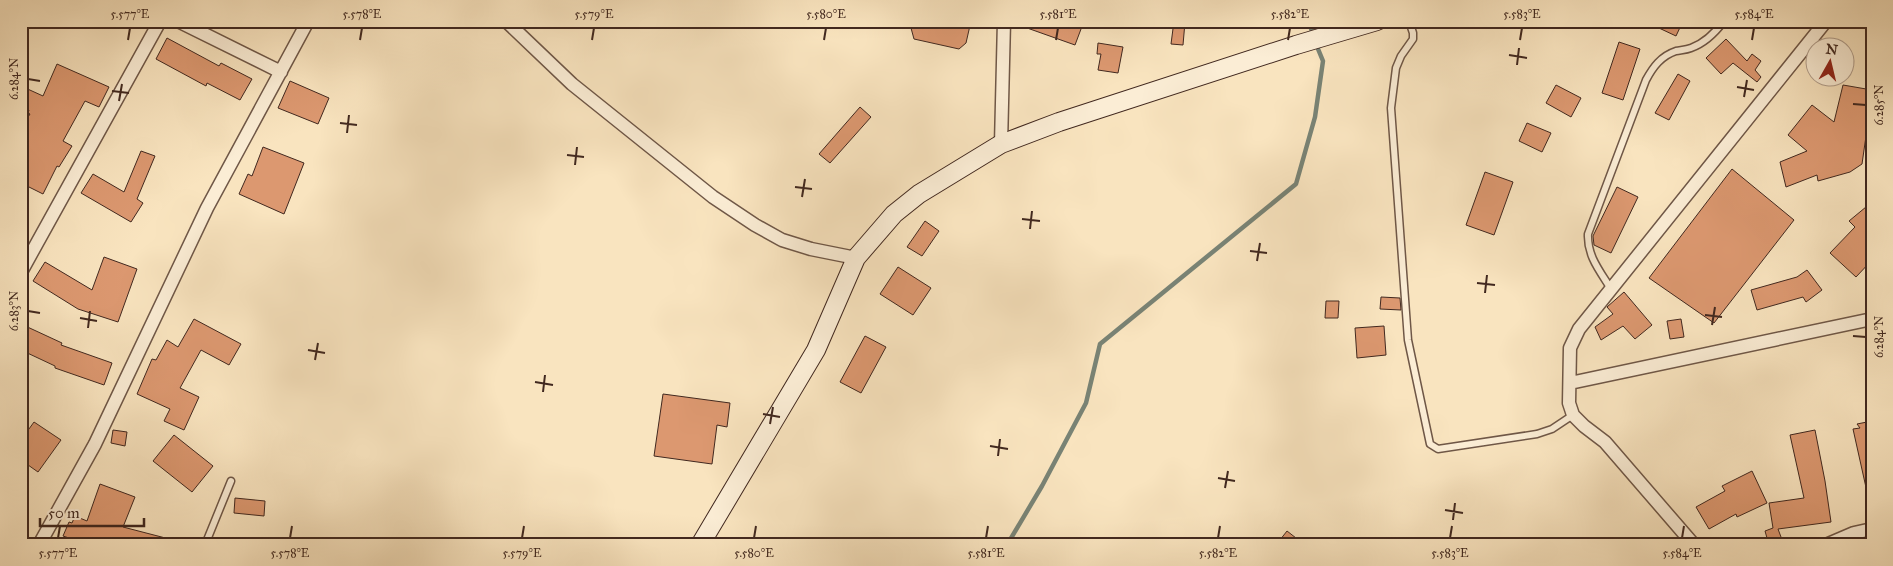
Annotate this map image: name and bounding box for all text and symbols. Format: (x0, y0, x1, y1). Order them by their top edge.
text: 5.577°E (111, 7, 150, 21)
text: 5.578°E (343, 7, 382, 21)
text: 5.579°E (575, 7, 614, 21)
text: 5.580°E (806, 7, 846, 21)
text: 5.581°E (1039, 7, 1077, 21)
text: 5.582°E (1271, 7, 1310, 21)
text: 5.583°E (1503, 7, 1541, 21)
text: 5.584°E (1734, 7, 1774, 21)
north arrow (1806, 38, 1856, 88)
text: N (1825, 40, 1839, 59)
text: 6.284°N (7, 58, 21, 100)
text: 6.285°N (1872, 84, 1886, 126)
text: 6.283°N (7, 291, 21, 331)
text: 6.284°N (1872, 316, 1886, 358)
scale bar (40, 496, 144, 528)
text: 50 m (48, 504, 80, 522)
text: 5.577°E (39, 546, 78, 560)
text: 5.578°E (271, 546, 310, 560)
text: 5.579°E (503, 546, 542, 560)
text: 5.580°E (734, 546, 774, 560)
text: 5.581°E (967, 546, 1005, 560)
text: 5.582°E (1199, 546, 1238, 560)
text: 5.583°E (1431, 546, 1469, 560)
text: 5.584°E (1662, 546, 1702, 560)

